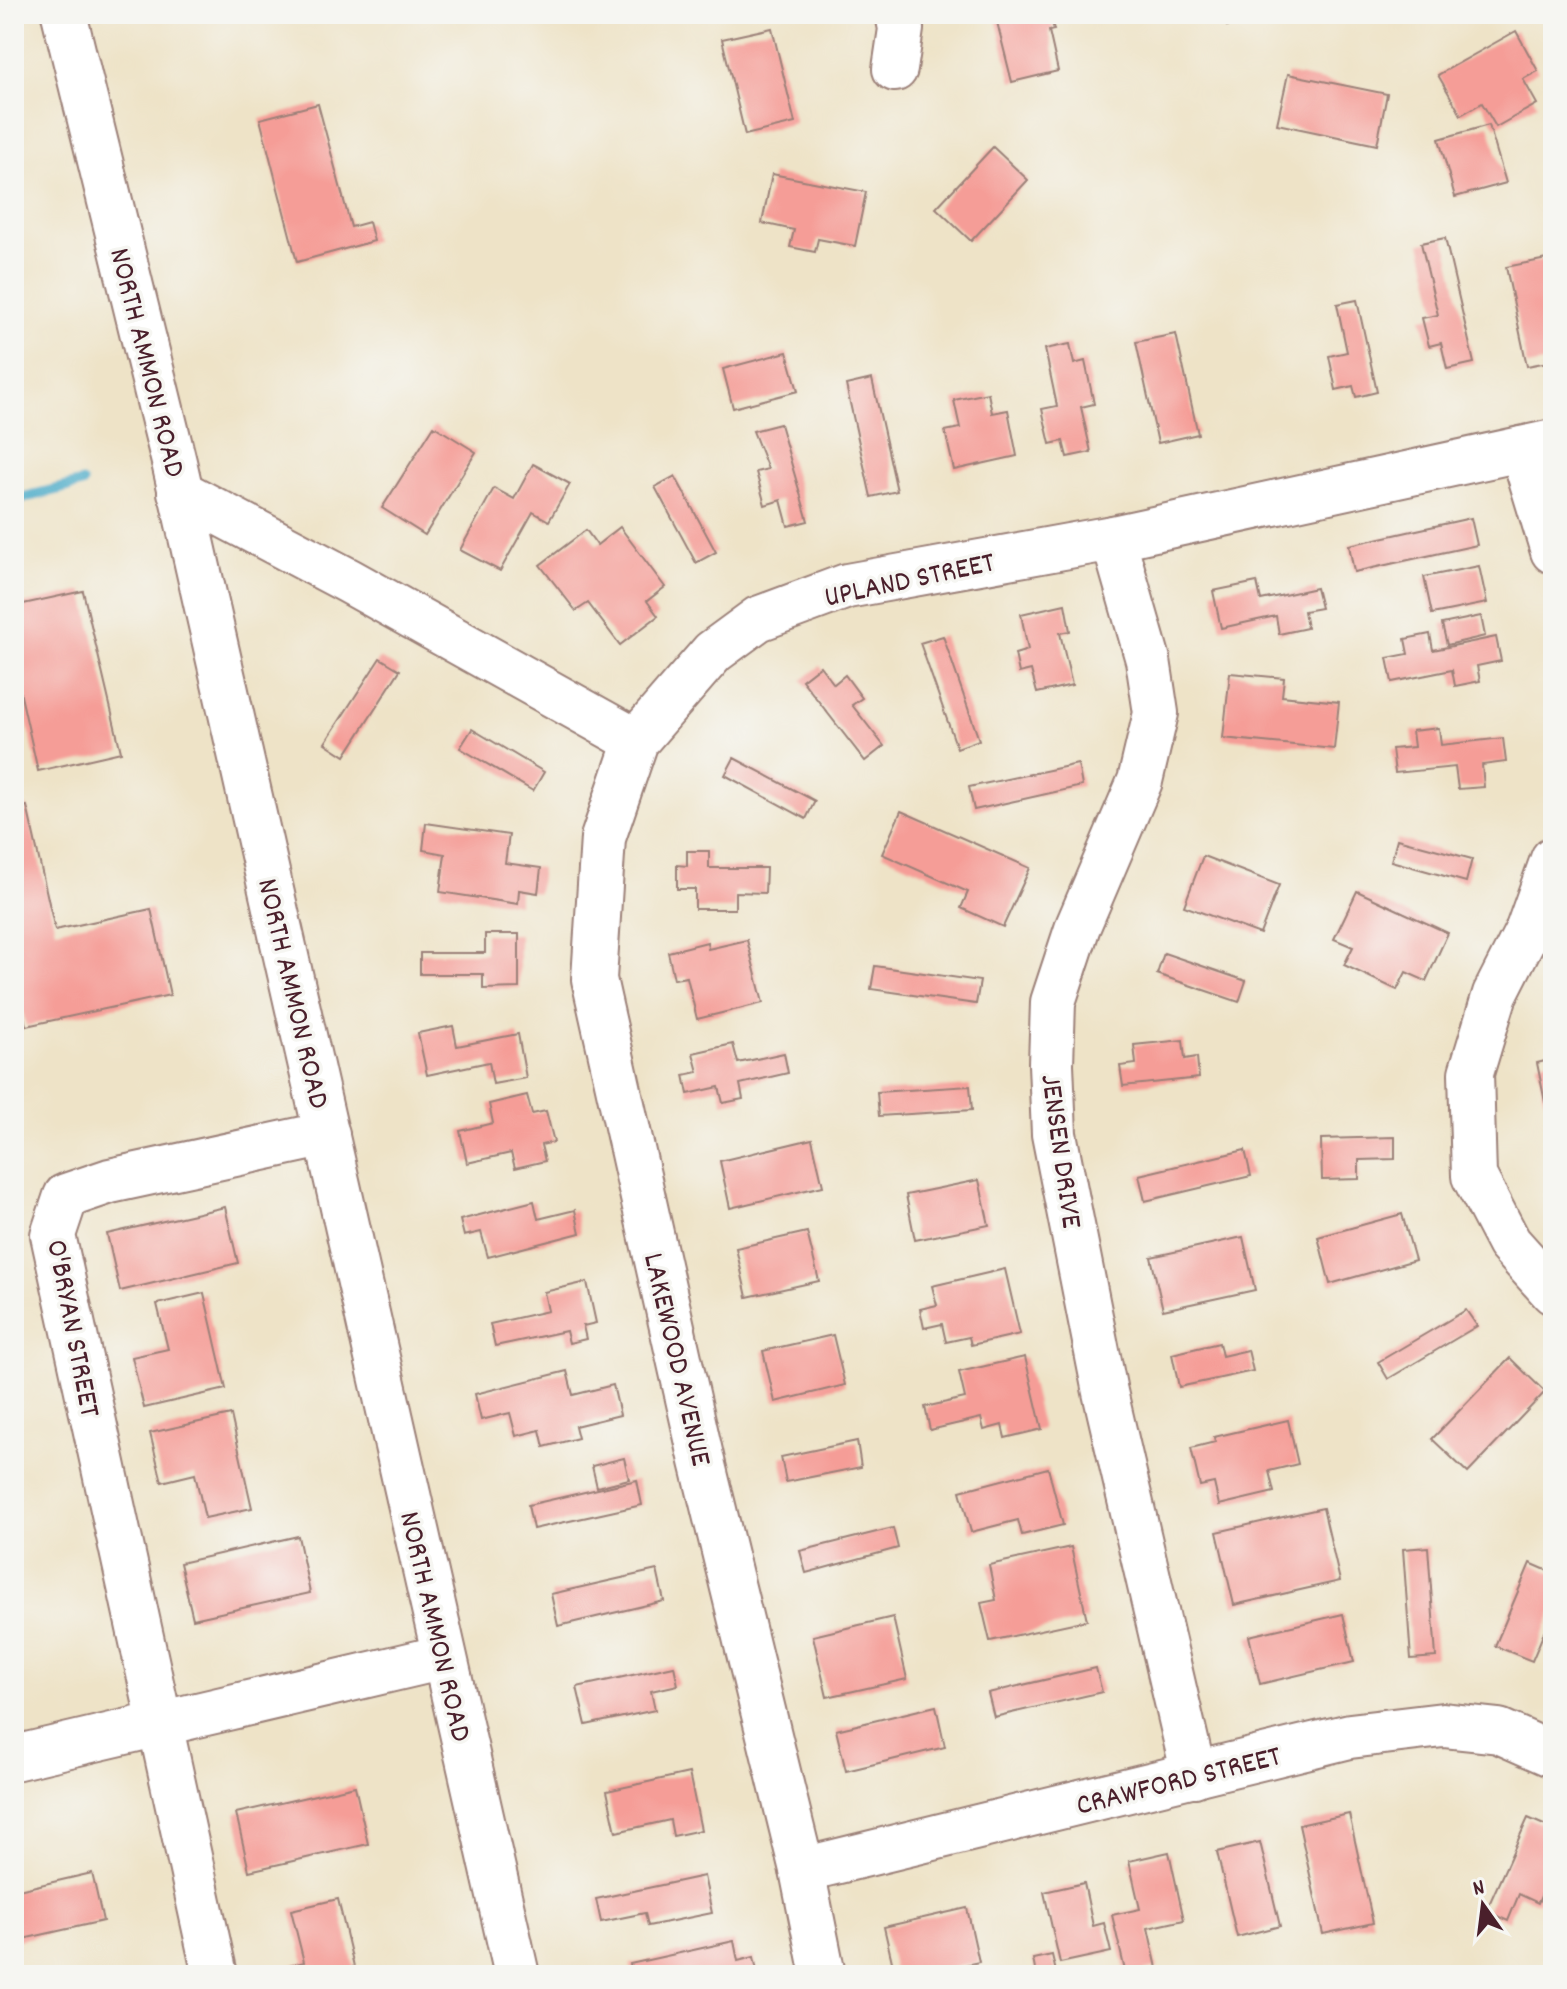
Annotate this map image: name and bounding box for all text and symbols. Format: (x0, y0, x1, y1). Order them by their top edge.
street label: NORTH AMMON ROAD (95, 244, 194, 482)
street label: UPLAND STREET (821, 543, 999, 621)
street label: NORTH AMMON ROAD (243, 875, 338, 1113)
street label: JENSEN DRIVE (1026, 1072, 1091, 1232)
street label: O'BRYAN STREET (32, 1236, 109, 1421)
street label: LAKEWOOD AVENUE (629, 1249, 720, 1471)
street label: NORTH AMMON ROAD (385, 1508, 480, 1746)
street label: CRAWFORD STREET (1072, 1737, 1286, 1830)
north arrow (1443, 1865, 1523, 1945)
text: N (1470, 1873, 1488, 1905)

